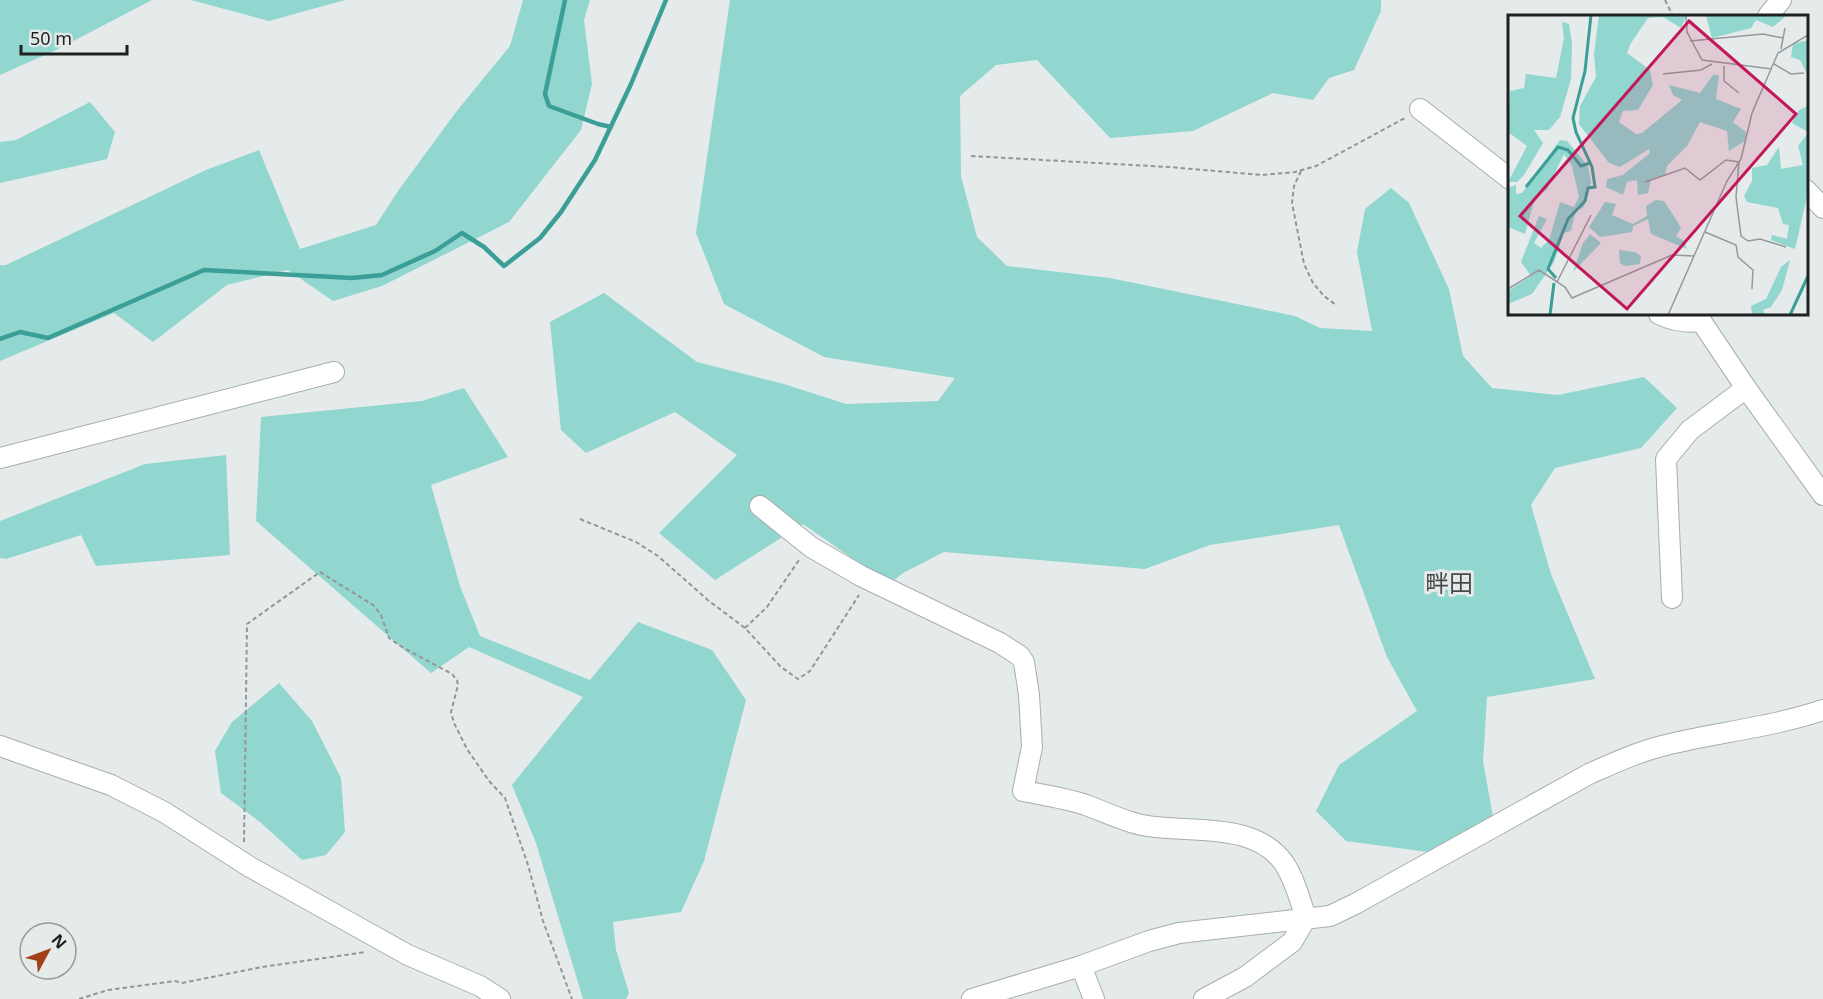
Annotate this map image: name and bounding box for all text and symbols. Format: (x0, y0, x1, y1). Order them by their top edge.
inset map (1508, 15, 1808, 315)
scale bar (21, 18, 128, 56)
text: 50 m (30, 26, 72, 50)
district label: 畔田 (1425, 566, 1473, 599)
north arrow (18, 921, 78, 981)
text: N (47, 929, 72, 953)

